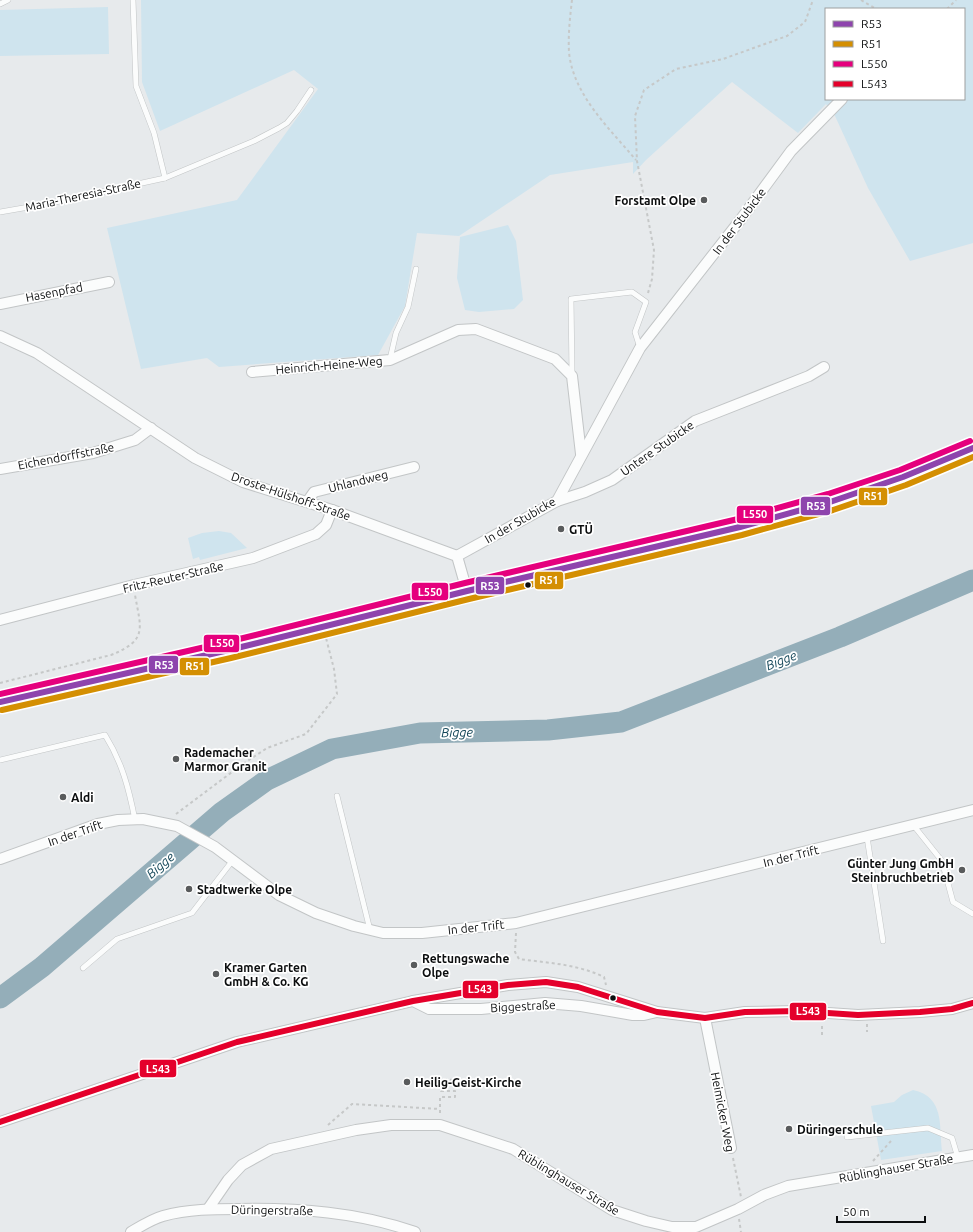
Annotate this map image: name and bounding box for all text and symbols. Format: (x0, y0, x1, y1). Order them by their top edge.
legend (825, 8, 965, 100)
text: R53 (861, 17, 882, 30)
text: R51 (861, 37, 882, 50)
text: L550 (861, 57, 888, 70)
text: L543 (861, 77, 887, 90)
street label: Maria-Theresia-Straße (24, 176, 142, 214)
street label: In der Stubicke (710, 185, 768, 257)
place label: Forstamt Olpe (614, 194, 696, 207)
marker: Forstamt Olpe (699, 195, 709, 205)
street label: Hasenpfad (24, 280, 84, 304)
street label: Heinrich-Heine-Weg (275, 354, 383, 376)
street label: Untere Stubicke (618, 418, 696, 478)
street label: Eichendorffstraße (17, 440, 115, 472)
street label: Uhlandweg (327, 467, 389, 495)
street label: Droste-Hülshoff-Straße (230, 469, 352, 523)
line badge: R51 (858, 487, 888, 506)
text: R51 (863, 490, 883, 502)
street label: In der Stubicke (482, 495, 558, 545)
line badge: R53 (800, 496, 831, 516)
text: R53 (806, 500, 826, 512)
line badge: L550 (736, 505, 774, 524)
text: L550 (743, 508, 767, 520)
place label: GTÜ (569, 522, 593, 536)
marker: GTÜ (556, 524, 566, 534)
street label: Fritz-Reuter-Straße (121, 559, 225, 595)
line badge: R51 (534, 571, 564, 590)
text: R51 (539, 574, 559, 586)
line badge: R53 (475, 576, 505, 595)
text: R53 (480, 580, 500, 592)
unlabelled marker (523, 580, 533, 590)
line badge: L550 (411, 582, 449, 601)
text: L550 (418, 586, 442, 598)
line badge: L550 (203, 634, 240, 653)
text: L550 (210, 637, 234, 649)
water label: Bigge (764, 648, 799, 672)
line badge: R53 (148, 655, 179, 674)
line badge: R51 (179, 657, 210, 676)
text: R53 (154, 659, 174, 671)
text: R51 (185, 660, 205, 672)
water label: Bigge (441, 725, 474, 739)
place label: Rademacher Marmor Granit (184, 746, 267, 773)
marker: Rademacher Marmor Granit (171, 754, 181, 764)
place label: Aldi (71, 791, 94, 804)
marker: Aldi (58, 792, 68, 802)
street label: In der Trift (46, 818, 104, 848)
street label: In der Trift (762, 843, 820, 869)
water label: Bigge (143, 849, 177, 881)
place label: Günter Jung GmbH Steinbruchbetrieb (847, 857, 954, 884)
marker: Günter Jung GmbH Steinbruchbetrieb (957, 865, 967, 875)
place label: Stadtwerke Olpe (197, 883, 292, 896)
marker: Stadtwerke Olpe (184, 884, 194, 894)
street label: In der Trift (447, 918, 505, 936)
place label: Rettungswache Olpe (422, 952, 509, 979)
marker: Rettungswache Olpe (409, 960, 419, 970)
place label: Kramer Garten GmbH & Co. KG (224, 961, 309, 988)
marker: Kramer Garten GmbH & Co. KG (211, 969, 221, 979)
line badge: L543 (462, 980, 499, 999)
text: L543 (468, 983, 492, 995)
unlabelled marker (608, 993, 618, 1003)
street label: Biggestraße (490, 998, 556, 1014)
line badge: L543 (789, 1002, 827, 1021)
text: L543 (796, 1005, 820, 1017)
line badge: L543 (139, 1059, 177, 1078)
text: L543 (146, 1063, 170, 1075)
street label: Heimicker Weg (709, 1071, 737, 1153)
place label: Heilig-Geist-Kirche (415, 1076, 521, 1089)
marker: Heilig-Geist-Kirche (402, 1077, 412, 1087)
place label: Düringerschule (797, 1123, 883, 1136)
marker: Düringerschule (784, 1124, 794, 1134)
street label: Rüblinghauser Straße (516, 1147, 622, 1217)
street label: Rüblinghauser Straße (838, 1152, 954, 1184)
scale bar (837, 1198, 925, 1224)
street label: Düringerstraße (231, 1203, 313, 1217)
text: 50 m (843, 1205, 870, 1218)

